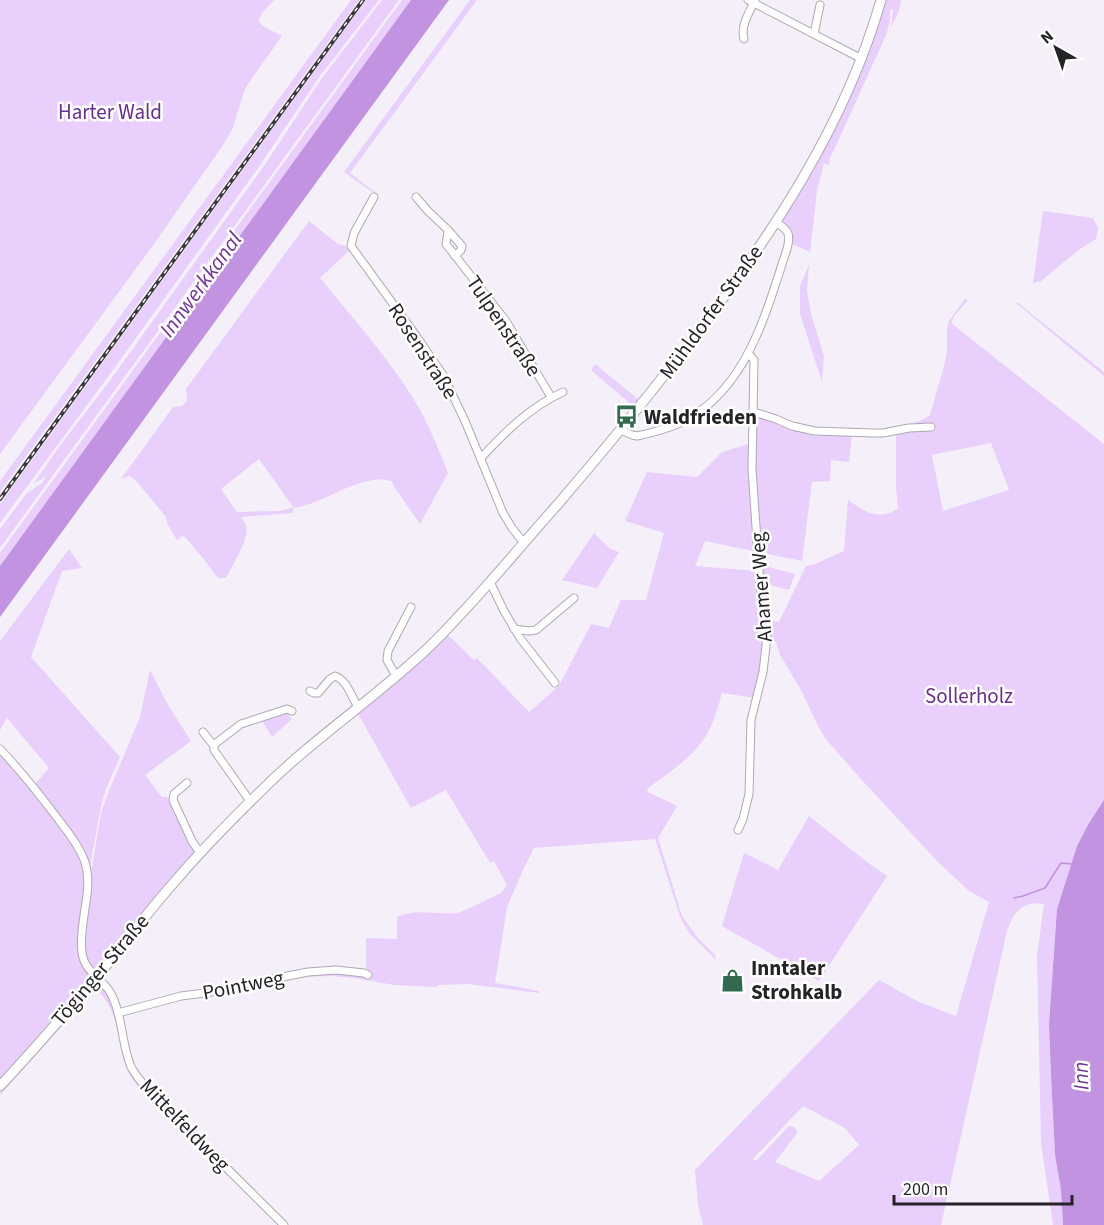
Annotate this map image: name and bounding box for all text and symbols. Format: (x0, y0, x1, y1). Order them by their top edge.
north arrow (1026, 18, 1086, 78)
text: N (1036, 25, 1058, 49)
park label: Harter Wald (58, 97, 162, 127)
water label: Innwerkkanal (152, 225, 250, 344)
street label: Mühldorfer Straße (652, 239, 770, 385)
street label: Tulpenstraße (459, 270, 549, 382)
street label: Rosenstraße (381, 297, 465, 405)
place label: Waldfrieden (644, 402, 757, 432)
bus stop icon: Waldfrieden (613, 404, 639, 430)
street label: Ahamer Weg (742, 531, 780, 643)
park label: Sollerholz (925, 681, 1013, 711)
street label: Töginger Straße (44, 907, 156, 1033)
place label: Inntaler Strohkalb (751, 953, 842, 1007)
street label: Pointweg (200, 962, 287, 1008)
shop icon: Inntaler Strohkalb (720, 967, 746, 993)
water label: Inn (1065, 1061, 1097, 1091)
street label: Mittelfeldweg (133, 1072, 237, 1178)
scale bar (894, 1168, 1072, 1206)
text: 200 m (903, 1177, 948, 1202)

